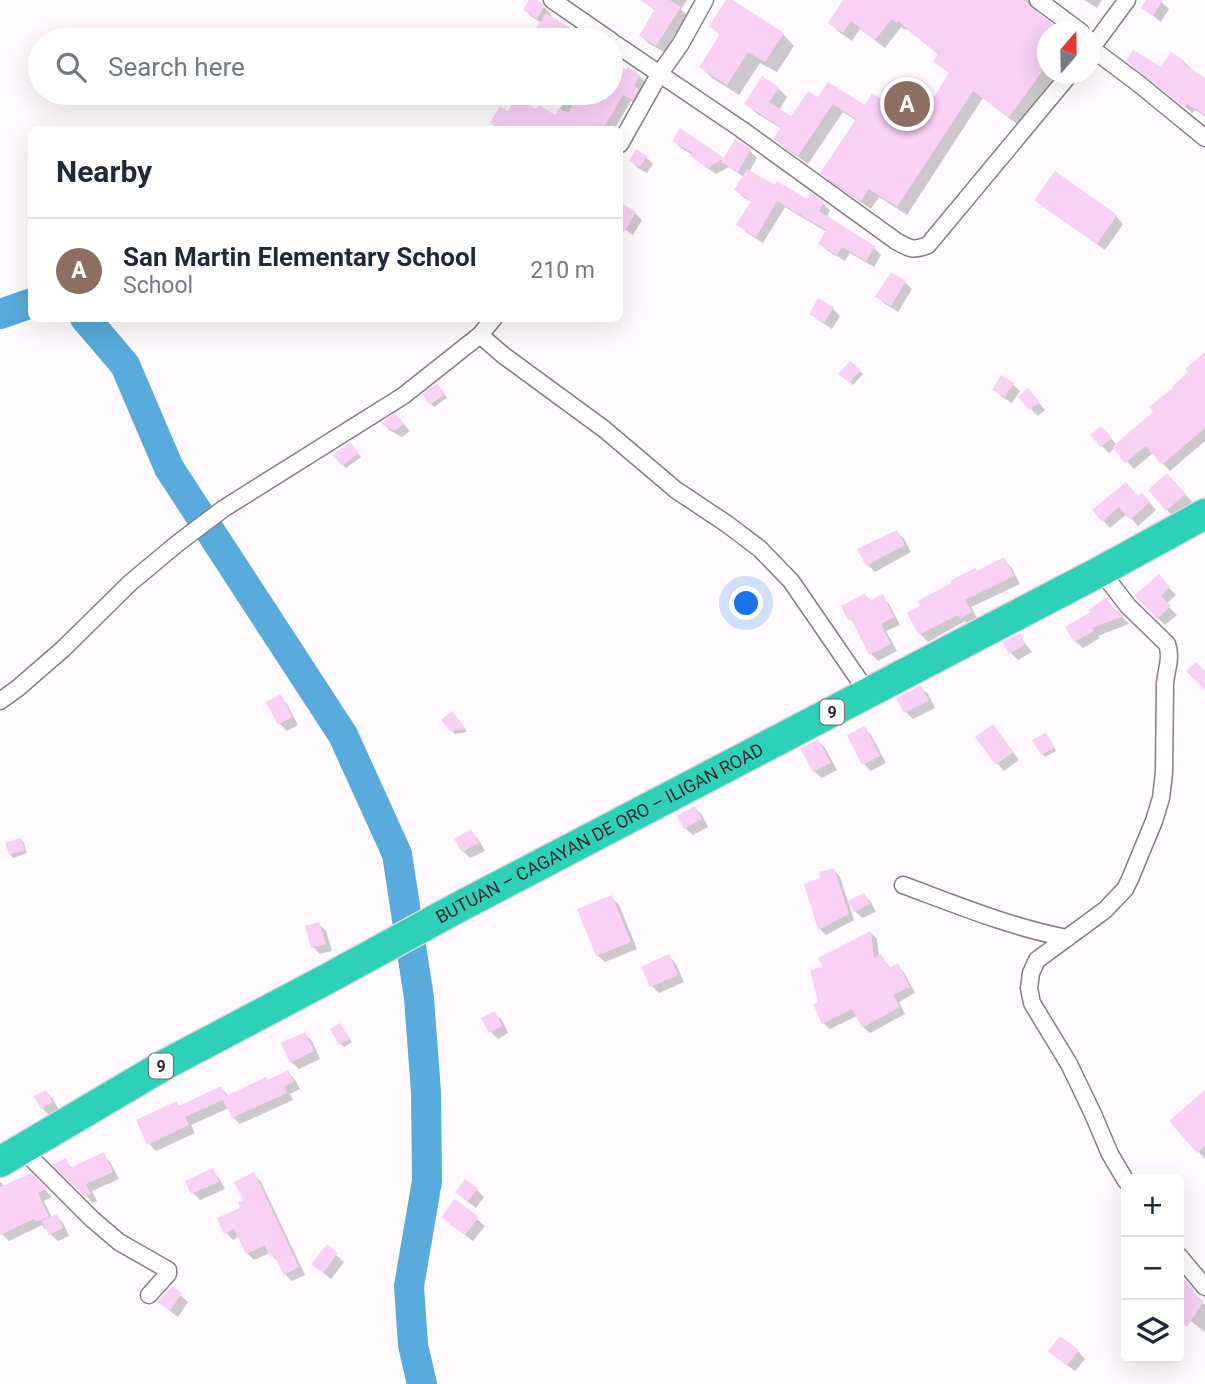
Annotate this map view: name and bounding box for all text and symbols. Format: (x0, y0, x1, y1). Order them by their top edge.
north arrow (1037, 21, 1100, 84)
search box (28, 28, 623, 105)
icon: search (52, 48, 90, 86)
text: Search here (108, 52, 245, 82)
pin: A (884, 78, 930, 130)
text: Nearby (56, 154, 152, 189)
text: San Martin Elementary School (123, 242, 477, 272)
text: A (71, 257, 87, 284)
text: 210 m (530, 257, 595, 284)
text: School (123, 272, 193, 299)
your location (729, 586, 763, 620)
road number: 9 (820, 699, 844, 724)
street label: BUTUAN – CAGAYAN DE ORO – ILIGAN ROAD (432, 739, 767, 928)
road number: 9 (149, 1054, 173, 1078)
map controls (1121, 1174, 1184, 1363)
button: + (1121, 1174, 1184, 1237)
button: − (1121, 1237, 1184, 1300)
button: layers (1121, 1300, 1184, 1363)

